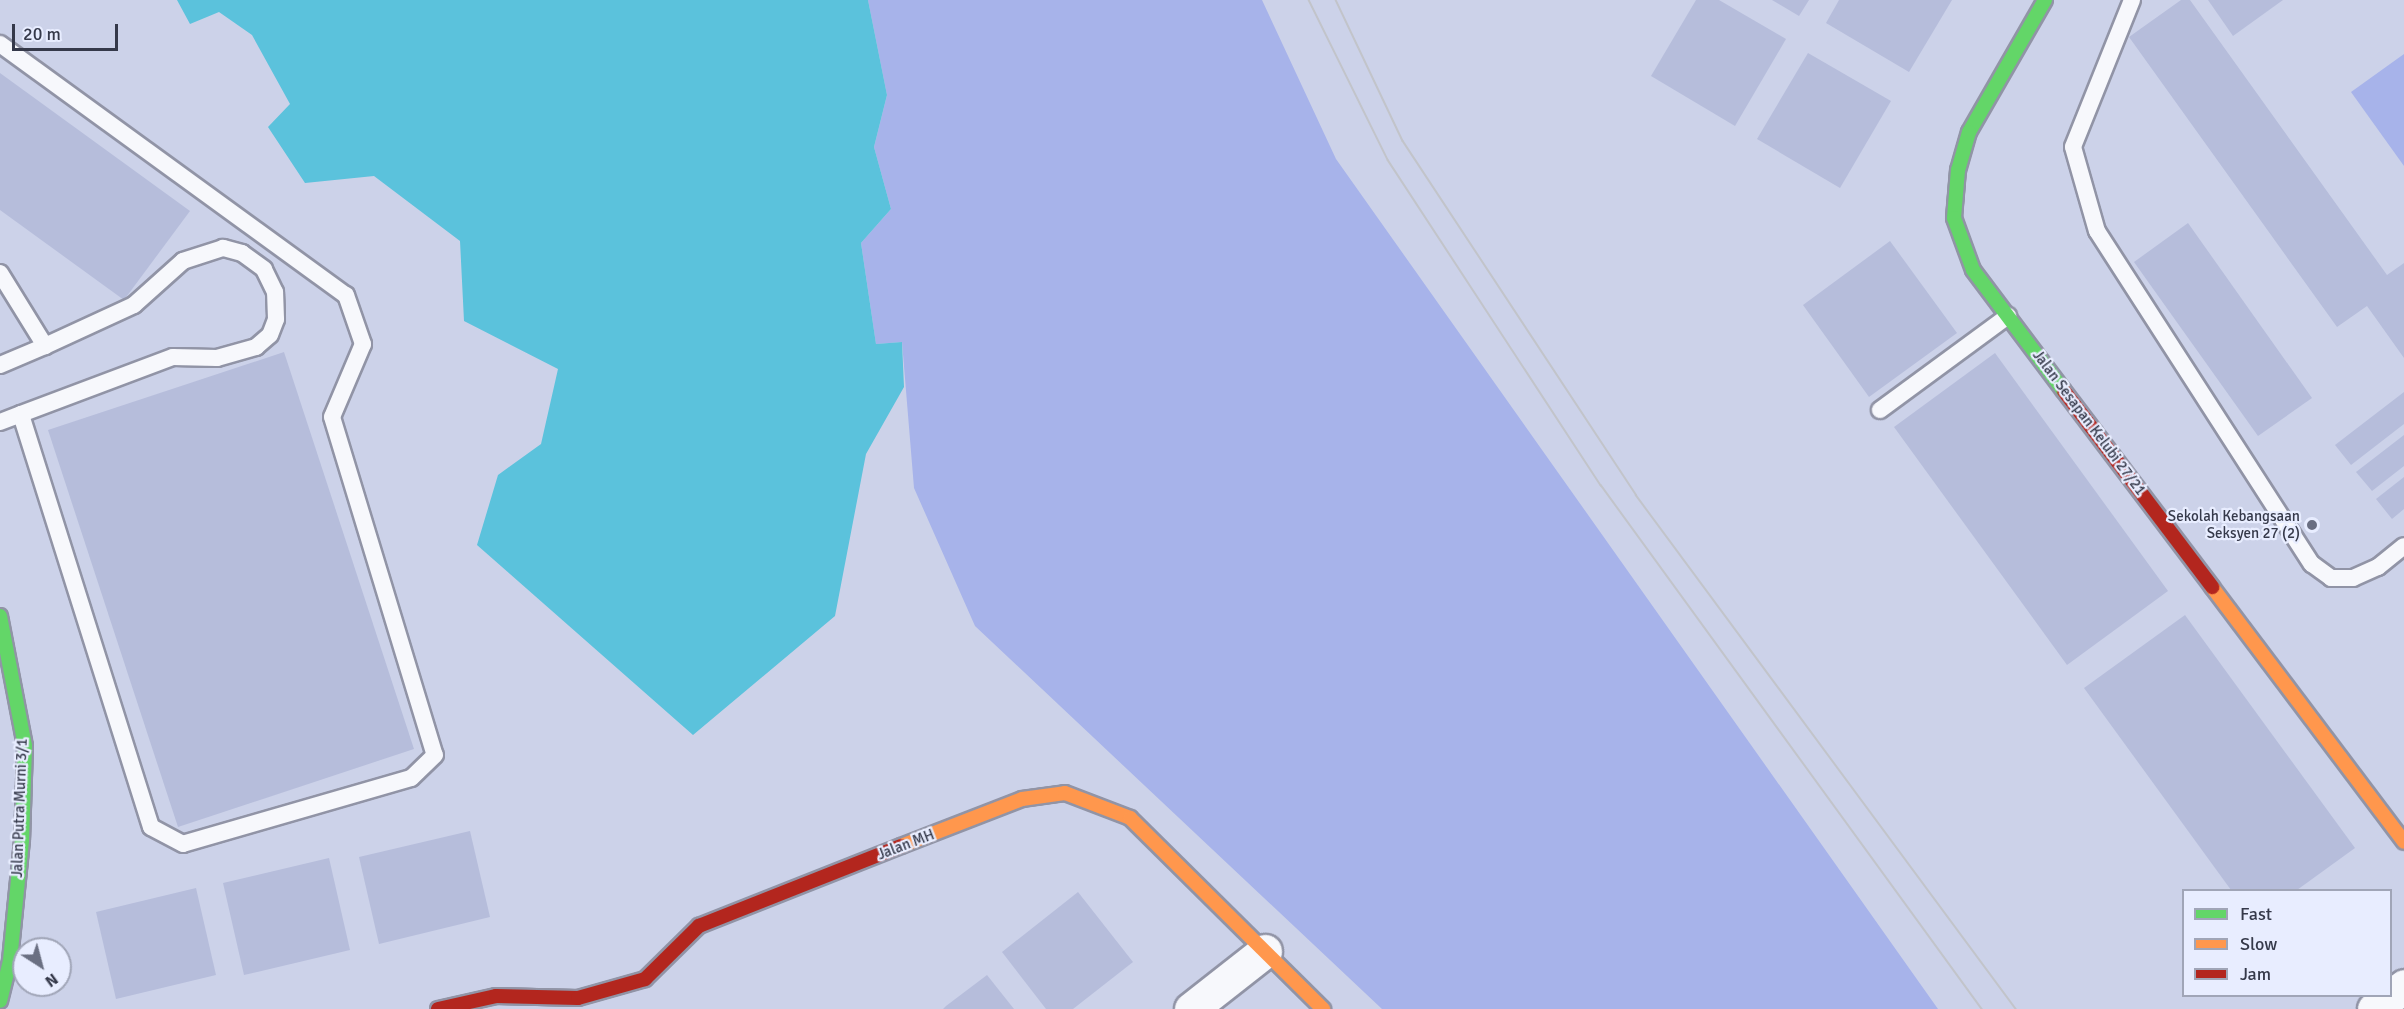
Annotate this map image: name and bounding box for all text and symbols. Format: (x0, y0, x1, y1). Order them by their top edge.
scale bar (15, 12, 122, 50)
text: 20 m (23, 23, 61, 45)
street label: Jalan Sesapan Kelubi 27/21 (2029, 347, 2149, 499)
place label: Sekolah Kebangsaan Seksyen 27 (2) (2168, 507, 2300, 542)
marker: Sekolah Kebangsaan Seksyen 27 (2) (2305, 518, 2319, 532)
street label: Jalan Putra Murni 3/1 (9, 738, 31, 878)
street label: Jalan MH (875, 826, 937, 864)
legend (2182, 889, 2392, 997)
text: Fast (2240, 903, 2272, 925)
text: Slow (2240, 933, 2277, 955)
north arrow (12, 937, 72, 997)
text: Jam (2240, 963, 2271, 985)
text: N (41, 969, 62, 991)

